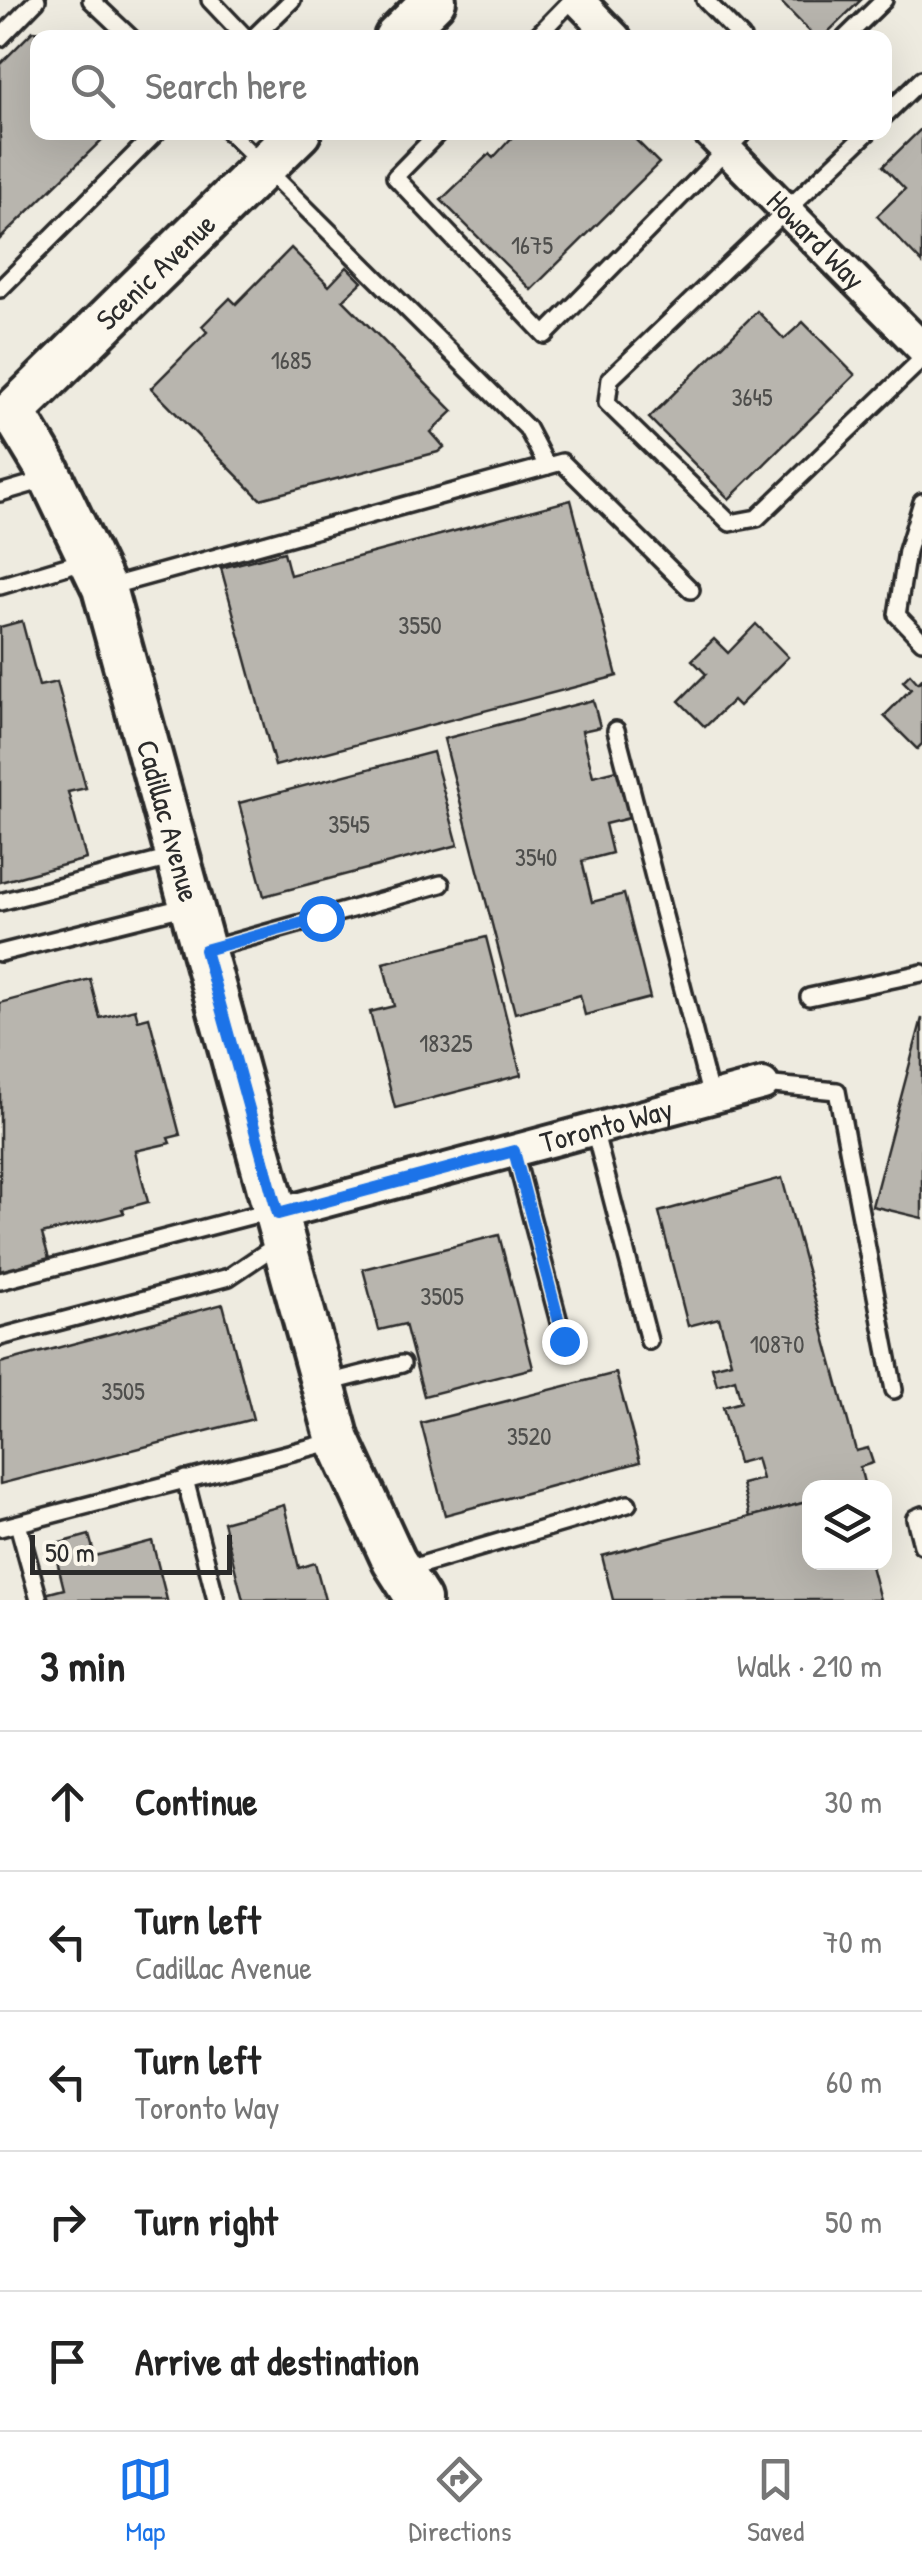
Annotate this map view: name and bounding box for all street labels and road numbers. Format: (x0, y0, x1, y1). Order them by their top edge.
street label: Howard Way (758, 181, 875, 298)
street label: Scenic Avenue (87, 204, 224, 339)
street label: Cadillac Avenue (128, 735, 210, 906)
street label: Toronto Way (535, 1088, 677, 1162)

